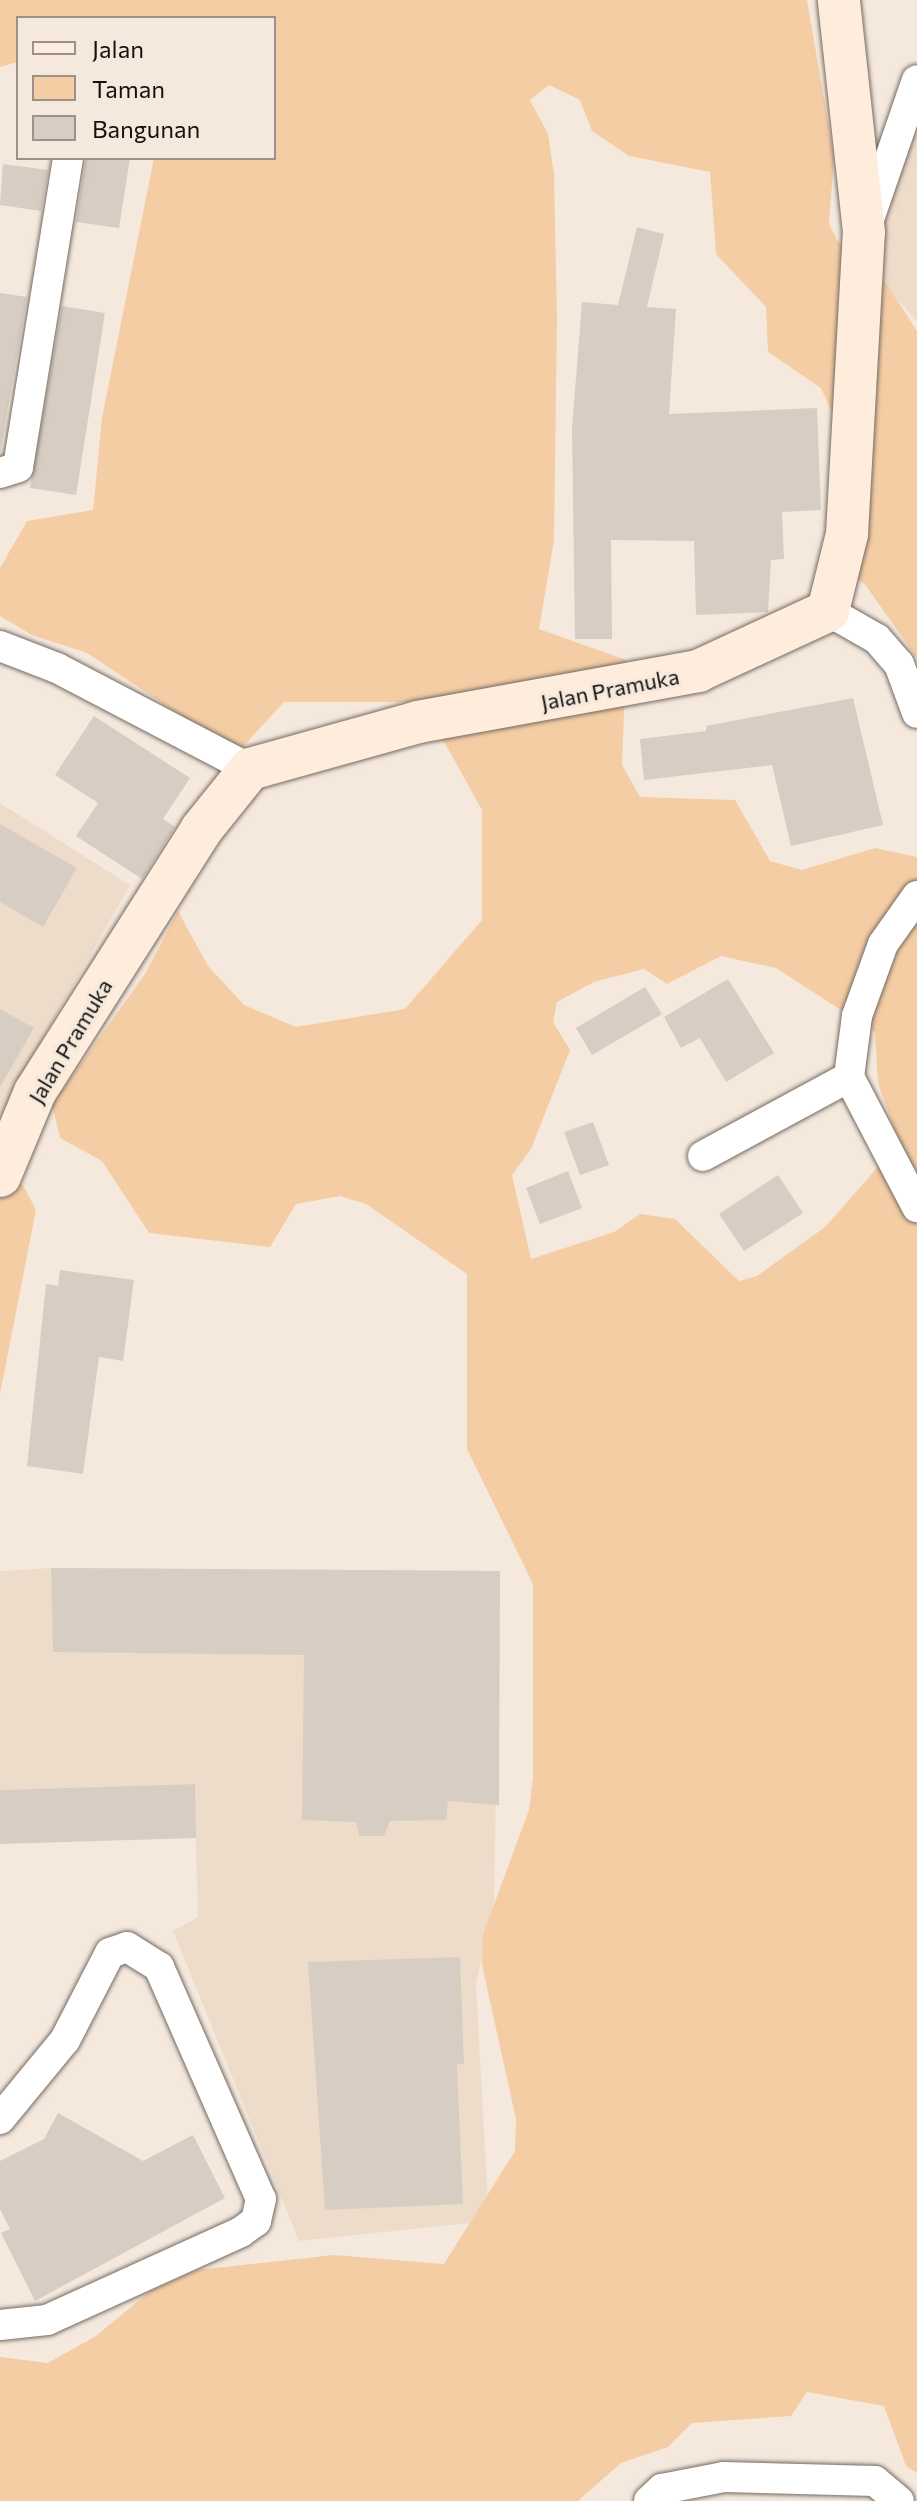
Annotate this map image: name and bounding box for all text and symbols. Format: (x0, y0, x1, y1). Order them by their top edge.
legend (16, 16, 276, 160)
text: Jalan (92, 34, 144, 63)
text: Taman (92, 74, 165, 103)
text: Bangunan (92, 114, 200, 143)
street label: Jalan Pramuka (538, 663, 682, 715)
street label: Jalan Pramuka (22, 974, 118, 1108)

